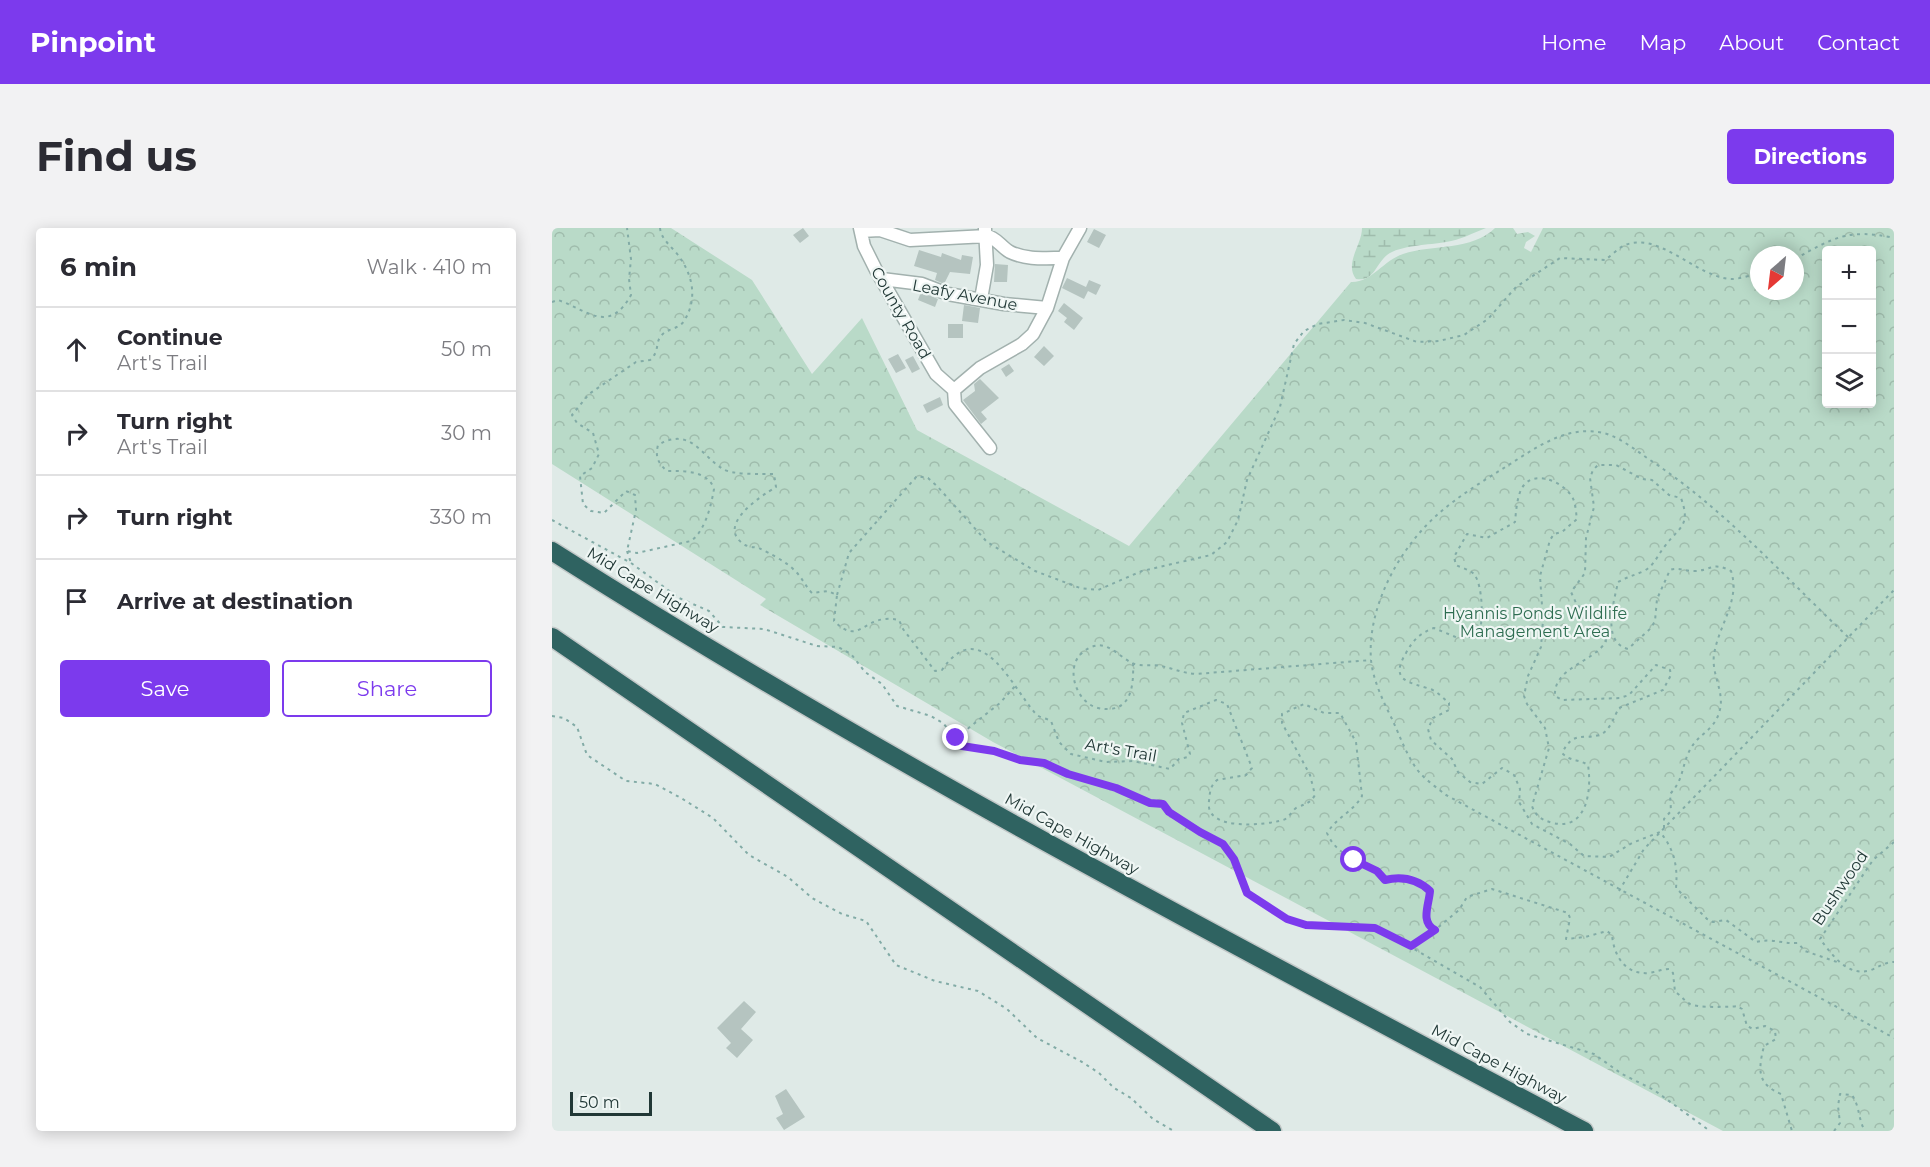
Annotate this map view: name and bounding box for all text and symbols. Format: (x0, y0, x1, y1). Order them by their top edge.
text: Pinpoint (30, 25, 156, 59)
text: Home (1541, 30, 1606, 55)
text: Map (1639, 30, 1686, 55)
text: About (1719, 30, 1784, 55)
text: Contact (1817, 30, 1900, 55)
button: Directions (1727, 129, 1894, 184)
text: Find us (36, 130, 197, 182)
north arrow (1750, 246, 1804, 300)
map controls (1822, 246, 1876, 408)
button: + (1822, 246, 1876, 300)
text: 6 min (60, 251, 137, 283)
text: Walk · 410 m (367, 255, 492, 279)
street label: County Road (867, 264, 935, 362)
street label: Leafy Avenue (911, 275, 1019, 315)
button: − (1822, 300, 1876, 354)
text: Continue (117, 324, 223, 351)
icon: ahead (60, 333, 93, 366)
text: 50 m (441, 337, 492, 361)
text: Art's Trail (117, 351, 208, 375)
button: layers (1822, 354, 1876, 408)
text: Turn right (117, 408, 232, 435)
icon: right (60, 417, 93, 450)
text: 30 m (441, 421, 492, 445)
text: Art's Trail (117, 435, 208, 459)
icon: right (60, 501, 93, 534)
text: Turn right (117, 504, 232, 531)
text: 330 m (430, 505, 492, 529)
street label: Mid Cape Highway (584, 543, 723, 637)
icon: arrive (60, 585, 93, 618)
text: Arrive at destination (117, 588, 353, 615)
park label: Hyannis Ponds Wildlife Management Area (1443, 604, 1627, 641)
button: Save (60, 660, 270, 717)
button: Share (282, 660, 492, 717)
route end (942, 724, 968, 750)
street label: Art's Trail (1084, 734, 1158, 766)
street label: Mid Cape Highway (1002, 789, 1143, 879)
route start (1340, 846, 1366, 872)
street label: Bushwood (1808, 847, 1872, 929)
street label: Mid Cape Highway (1428, 1020, 1570, 1108)
scale bar (570, 1089, 652, 1116)
text: 50 m (579, 1093, 620, 1112)

